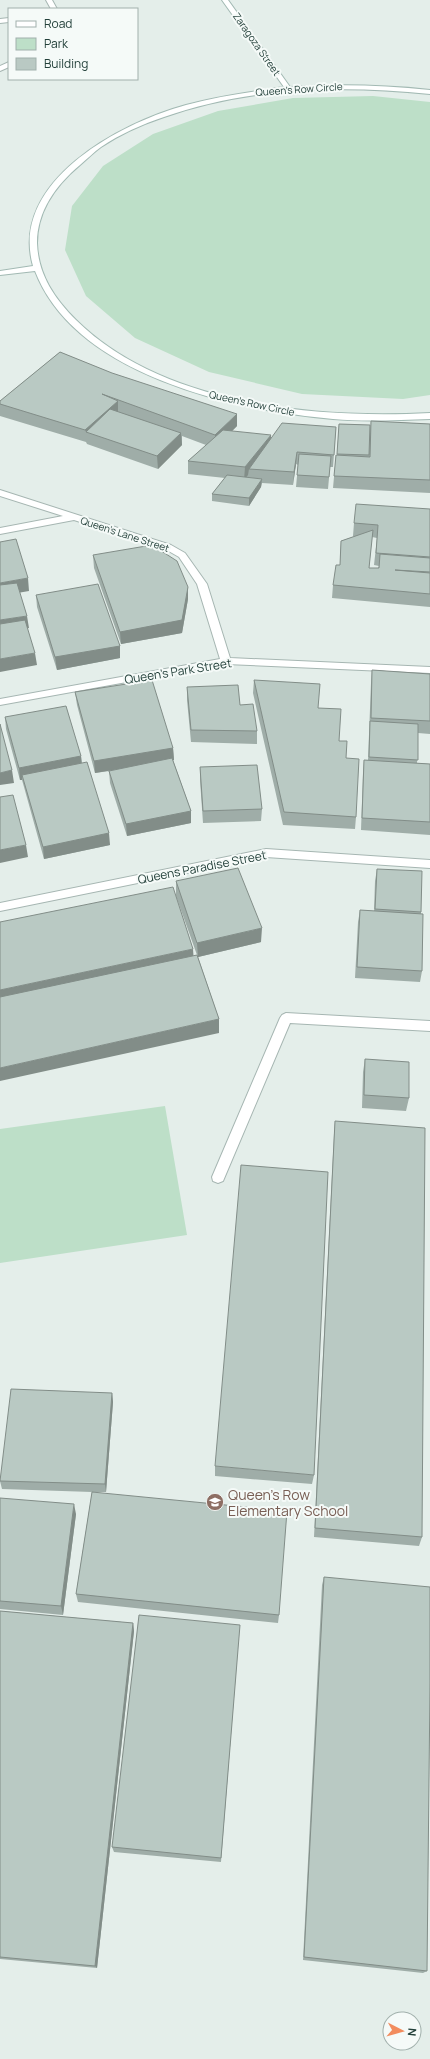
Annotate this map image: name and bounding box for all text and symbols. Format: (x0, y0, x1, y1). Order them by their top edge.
legend (8, 8, 138, 80)
street label: Zaragoza Street (230, 10, 284, 78)
text: Road (44, 15, 72, 32)
text: Park (44, 35, 69, 52)
text: Building (44, 55, 88, 72)
street label: Queen's Row Circle (255, 79, 343, 99)
street label: Queen's Row Circle (208, 387, 296, 419)
street label: Queen's Lane Street (79, 513, 171, 555)
street label: Queen's Park Street (123, 654, 233, 688)
street label: Queens Paradise Street (136, 846, 268, 888)
place label: Queen's Row Elementary School (228, 1485, 348, 1520)
school or university icon: Queen's Row Elementary School (205, 1492, 225, 1512)
north arrow (382, 2011, 422, 2051)
text: N (405, 2027, 420, 2037)

